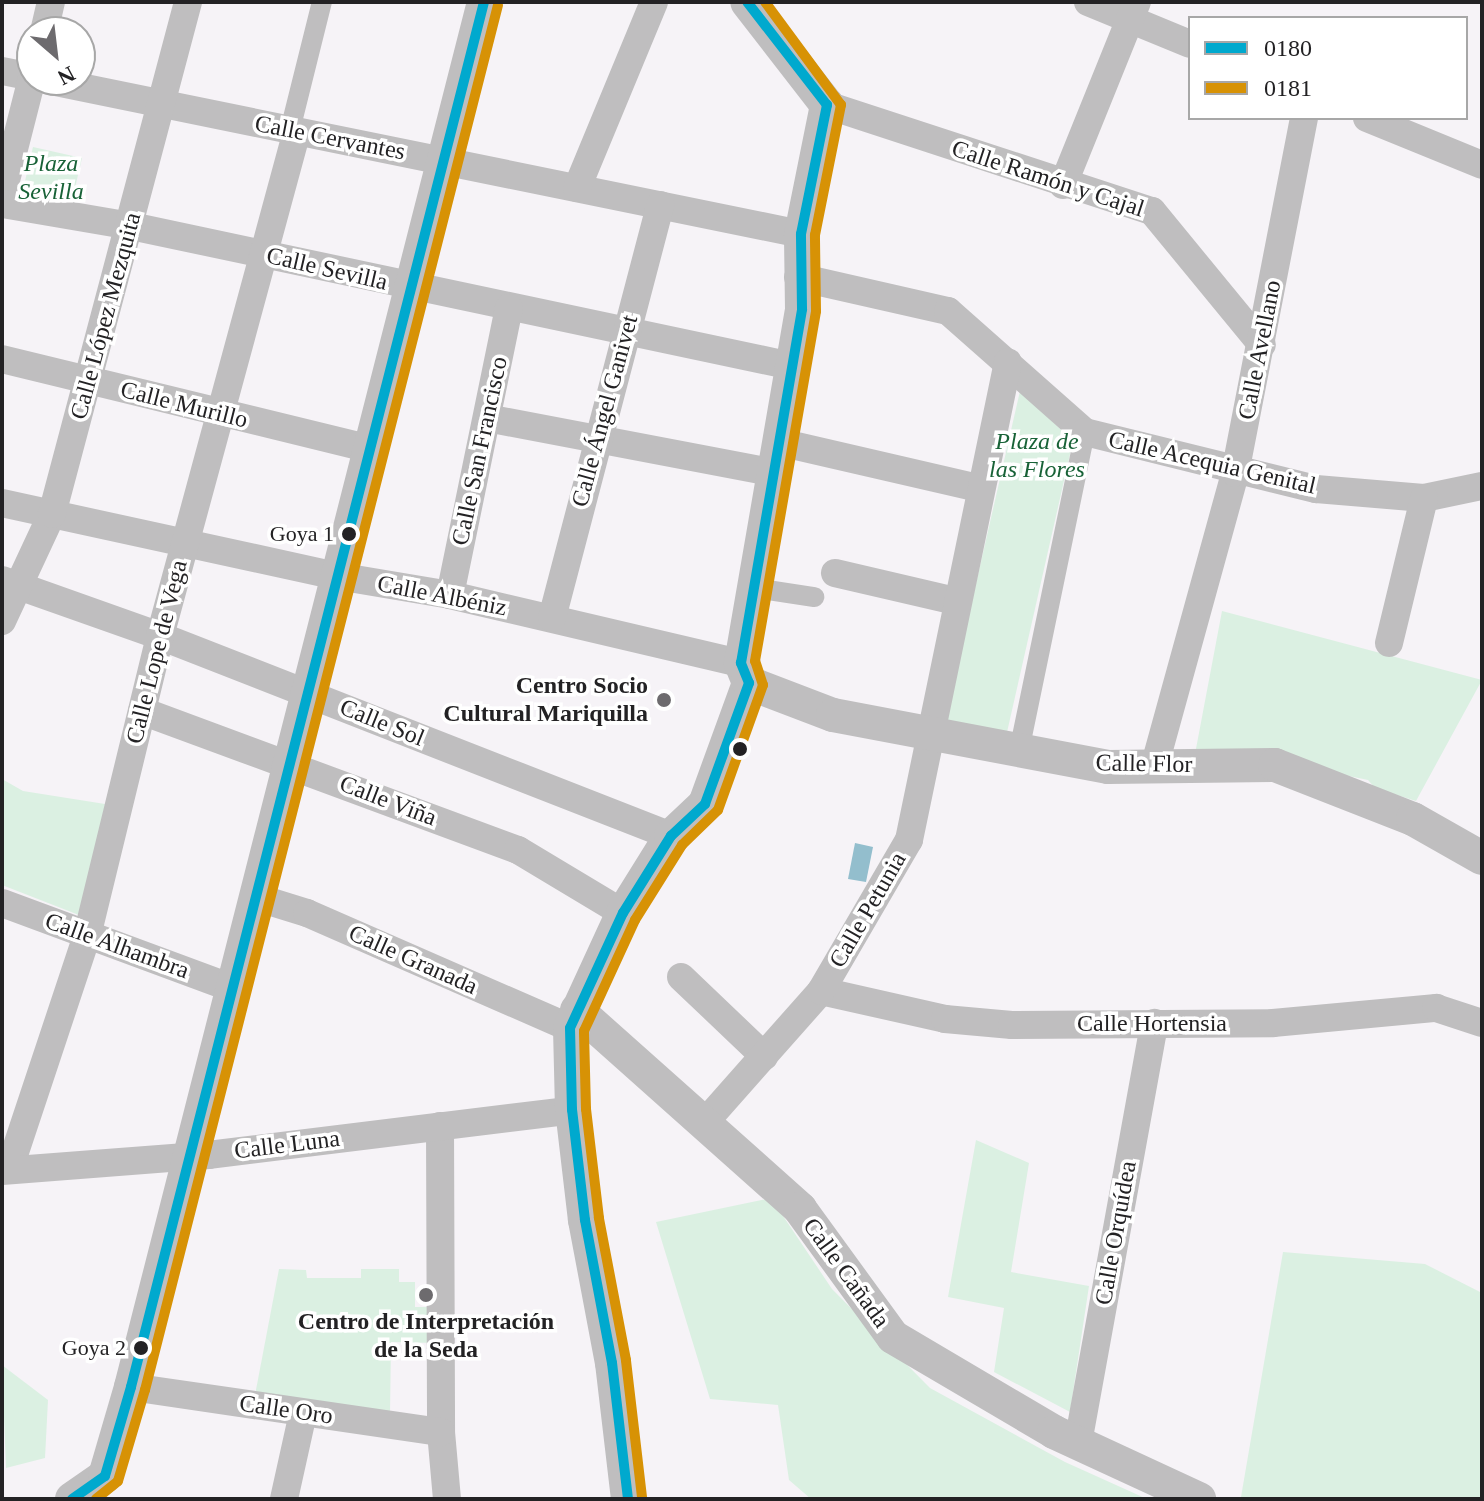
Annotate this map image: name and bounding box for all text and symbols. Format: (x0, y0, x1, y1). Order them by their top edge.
north arrow (16, 16, 96, 96)
legend (1188, 16, 1468, 120)
text: 0180 (1264, 35, 1312, 61)
text: N (54, 61, 79, 91)
text: 0181 (1264, 75, 1312, 101)
street label: Calle Cervantes (252, 109, 408, 167)
street label: Calle Ramón y Cajal (948, 134, 1148, 224)
park label: Plaza Sevilla (18, 150, 84, 206)
street label: Calle López Mezquita (64, 209, 148, 423)
street label: Calle Sevilla (264, 241, 390, 297)
street label: Calle Avellano (1232, 277, 1288, 423)
street label: Calle Ángel Ganivet (566, 312, 644, 510)
street label: Calle San Francisco (446, 354, 514, 548)
street label: Calle Murillo (117, 375, 251, 435)
street label: Calle Acequia Genital (1105, 425, 1319, 501)
park label: Plaza de las Flores (989, 428, 1085, 484)
place label: Goya 1 (270, 521, 334, 547)
marker: Goya 1 (341, 526, 357, 542)
street label: Calle Lope de Vega (120, 557, 194, 747)
street label: Calle Albéniz (374, 569, 510, 623)
place label: Centro Socio Cultural Mariquilla (443, 672, 648, 728)
marker: Centro Socio Cultural Mariquilla (655, 691, 673, 709)
street label: Calle Sol (336, 693, 428, 753)
unlabelled marker (732, 741, 748, 757)
street label: Calle Flor (1095, 749, 1193, 779)
street label: Calle Viña (335, 769, 441, 833)
street label: Calle Petunia (823, 847, 913, 973)
street label: Calle Alhambra (40, 906, 194, 986)
street label: Calle Granada (344, 919, 482, 1001)
street label: Calle Hortensia (1077, 1010, 1227, 1038)
street label: Calle Luna (233, 1124, 341, 1166)
street label: Calle Orquídea (1089, 1159, 1143, 1307)
street label: Calle Cañada (797, 1213, 895, 1333)
marker: Centro de Interpretación de la Seda (417, 1286, 435, 1304)
place label: Centro de Interpretación de la Seda (298, 1308, 554, 1364)
place label: Goya 2 (62, 1335, 126, 1361)
marker: Goya 2 (133, 1340, 149, 1356)
street label: Calle Oro (237, 1389, 335, 1431)

